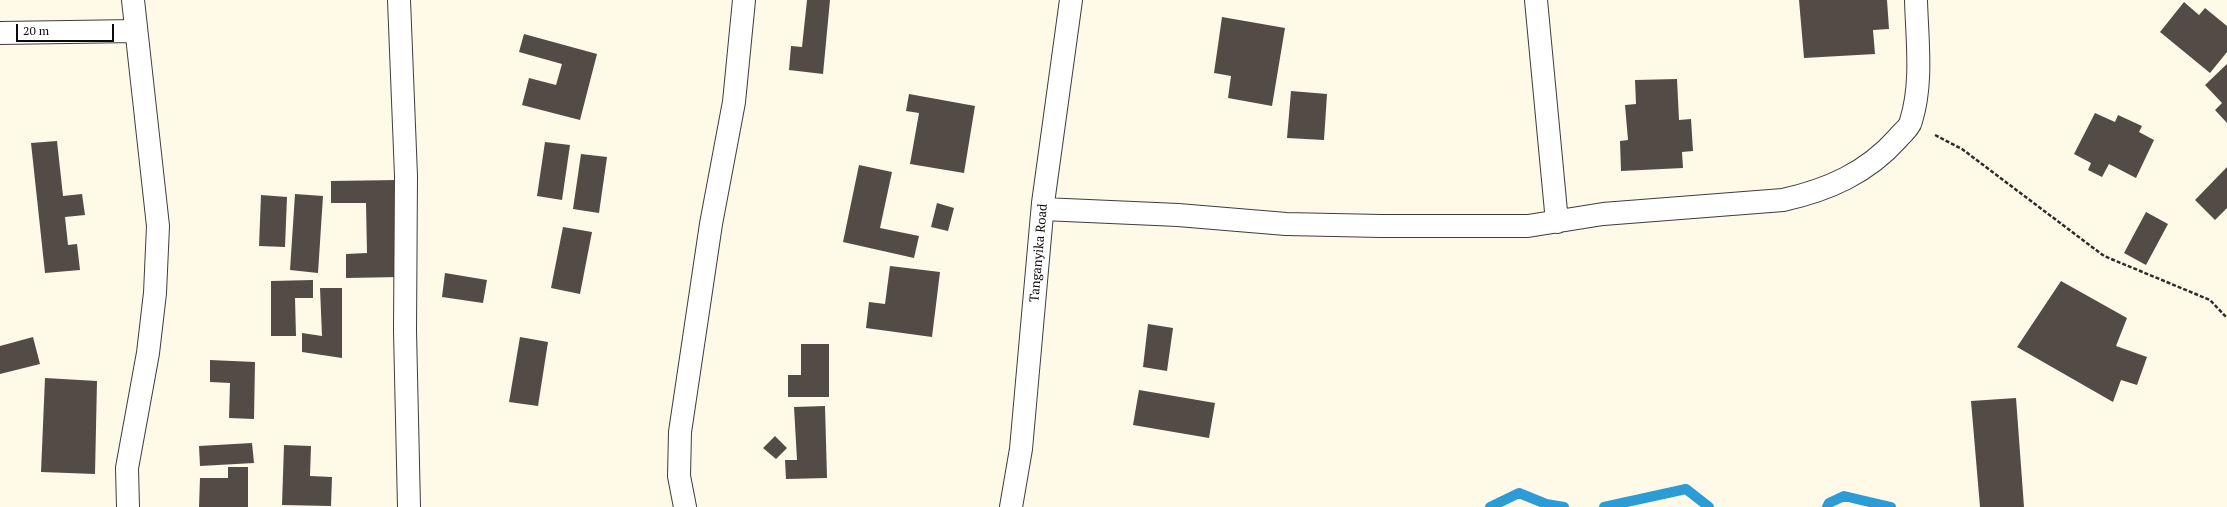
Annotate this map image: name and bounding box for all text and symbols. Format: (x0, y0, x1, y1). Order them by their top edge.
scale bar (18, 16, 116, 42)
text: 20 m (23, 23, 49, 38)
street label: Tanganyika Road (1027, 203, 1051, 303)

